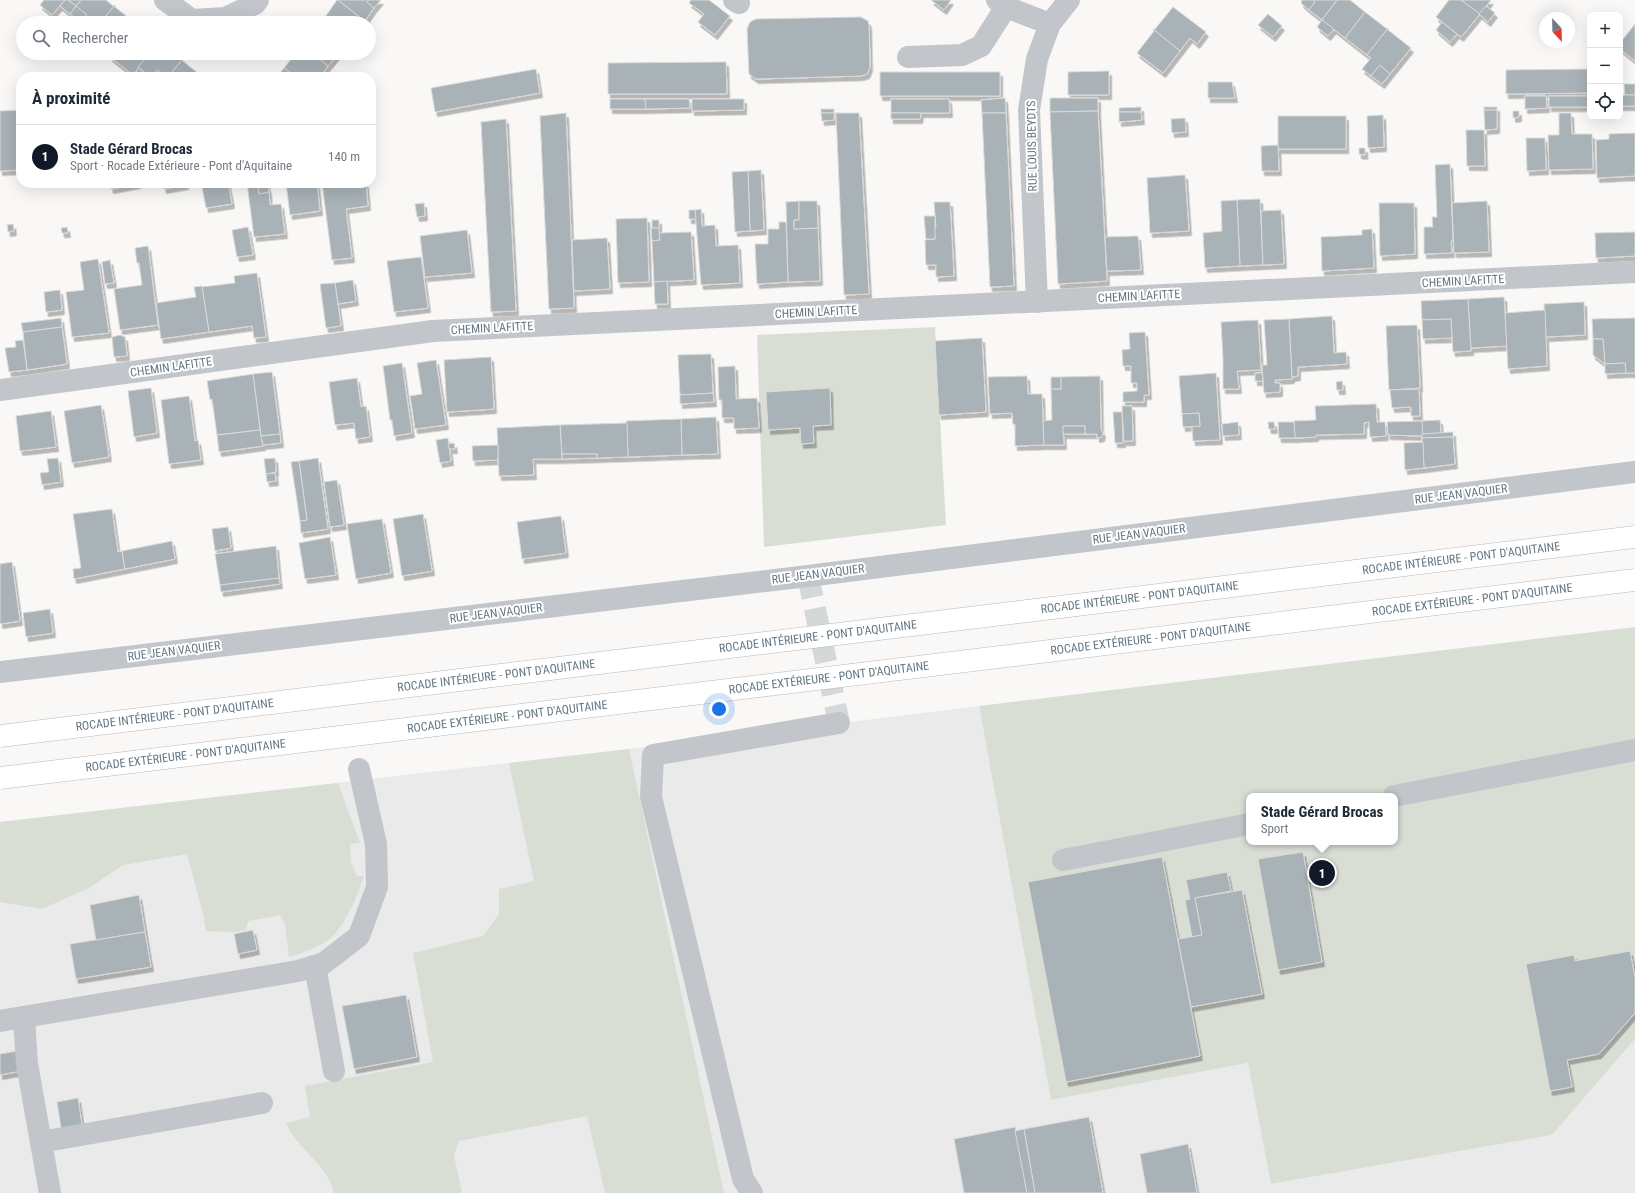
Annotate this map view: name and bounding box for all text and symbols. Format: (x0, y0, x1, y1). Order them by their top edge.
north arrow (1539, 12, 1575, 48)
map controls (1587, 12, 1623, 120)
button: + (1587, 12, 1623, 48)
search box (16, 16, 376, 60)
icon: search (30, 27, 52, 49)
text: Rechercher (62, 29, 128, 47)
button: − (1587, 48, 1623, 84)
button: locate (1587, 84, 1623, 120)
text: À proximité (32, 88, 110, 108)
street label: RUE LOUIS BEYDTS (1024, 100, 1040, 192)
text: Stade Gérard Brocas (70, 140, 193, 158)
text: 1 (42, 149, 48, 164)
text: 140 m (328, 149, 360, 164)
text: Sport · Rocade Extérieure - Pont d'Aquitaine (70, 158, 292, 173)
street label: CHEMIN LAFITTE (1422, 272, 1505, 290)
street label: CHEMIN LAFITTE (1098, 287, 1181, 305)
street label: CHEMIN LAFITTE (775, 303, 858, 321)
street label: CHEMIN LAFITTE (451, 319, 534, 337)
street label: CHEMIN LAFITTE (129, 354, 213, 380)
street label: RUE JEAN VAQUIER (1414, 481, 1509, 507)
street label: RUE JEAN VAQUIER (1092, 521, 1187, 547)
street label: ROCADE INTÉRIEURE - PONT D'AQUITAINE (1361, 539, 1561, 577)
street label: RUE JEAN VAQUIER (771, 561, 866, 587)
street label: ROCADE INTÉRIEURE - PONT D'AQUITAINE (1040, 578, 1239, 616)
street label: ROCADE EXTÉRIEURE - PONT D'AQUITAINE (1371, 581, 1573, 619)
street label: RUE JEAN VAQUIER (449, 600, 544, 626)
street label: ROCADE INTÉRIEURE - PONT D'AQUITAINE (718, 617, 918, 655)
street label: ROCADE EXTÉRIEURE - PONT D'AQUITAINE (1050, 620, 1252, 658)
street label: RUE JEAN VAQUIER (127, 638, 222, 664)
street label: ROCADE INTÉRIEURE - PONT D'AQUITAINE (397, 657, 596, 695)
street label: ROCADE EXTÉRIEURE - PONT D'AQUITAINE (728, 659, 930, 697)
street label: ROCADE INTÉRIEURE - PONT D'AQUITAINE (75, 696, 275, 734)
street label: ROCADE EXTÉRIEURE - PONT D'AQUITAINE (406, 697, 608, 736)
your location (709, 699, 729, 719)
street label: ROCADE EXTÉRIEURE - PONT D'AQUITAINE (85, 736, 287, 775)
popup (1246, 793, 1398, 845)
text: Stade Gérard Brocas (1261, 803, 1383, 821)
text: Sport (1261, 821, 1288, 836)
pin: 1 (1309, 858, 1335, 888)

